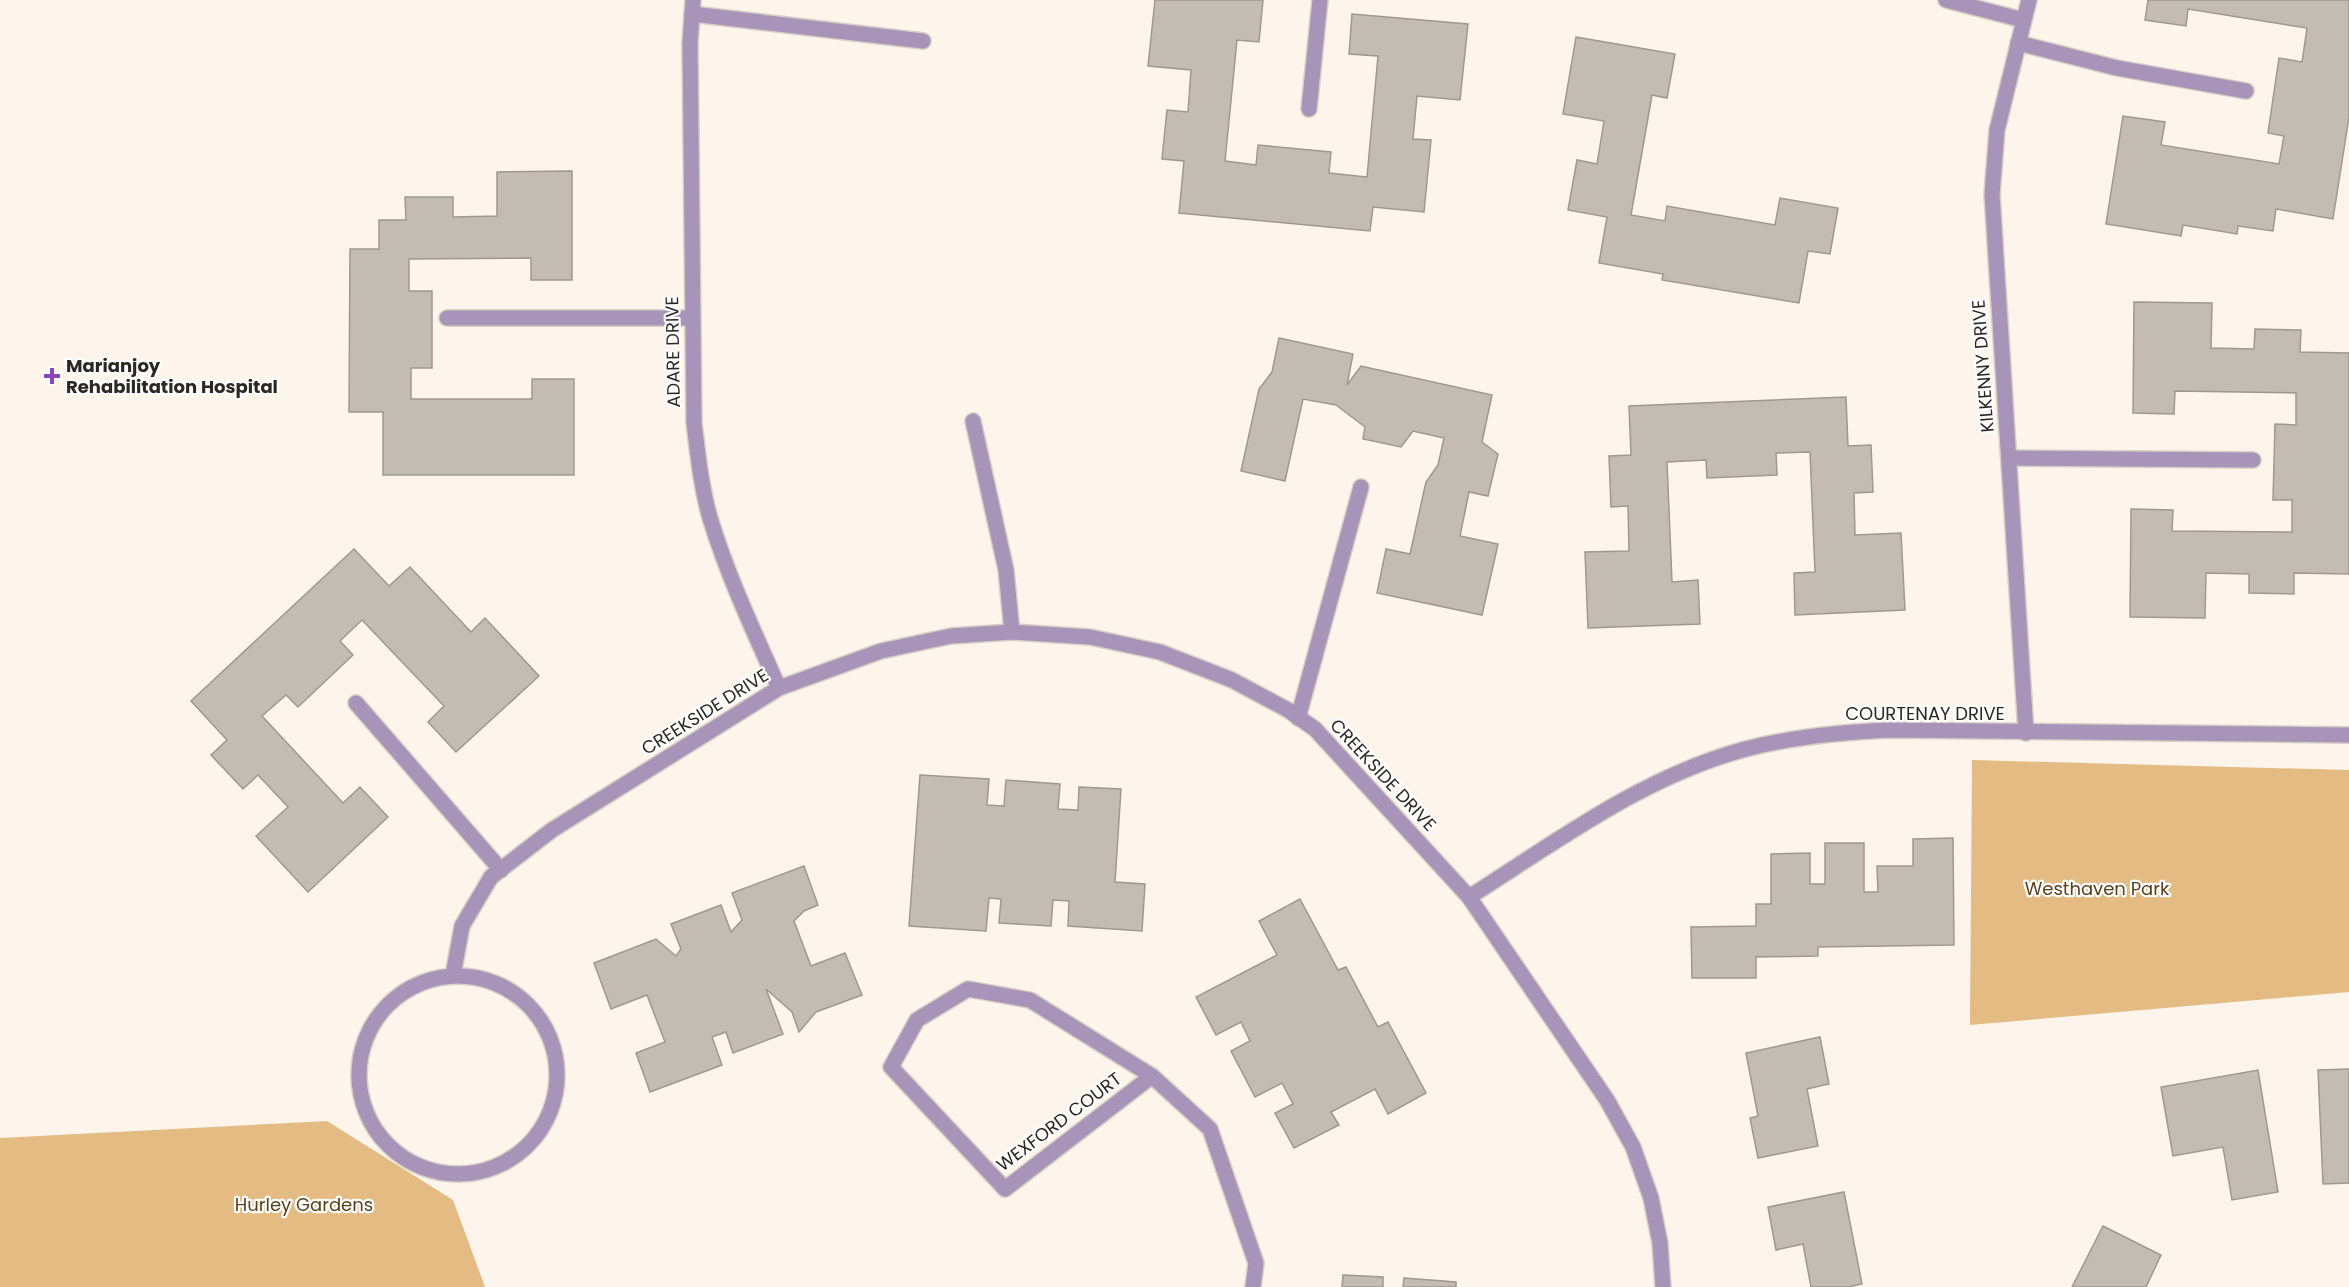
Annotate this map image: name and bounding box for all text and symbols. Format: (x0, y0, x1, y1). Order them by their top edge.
street label: ADARE DRIVE (659, 296, 686, 408)
street label: KILKENNY DRIVE (1965, 299, 2000, 433)
place label: Marianjoy Rehabilitation Hospital (66, 353, 278, 399)
marker: Marianjoy Rehabilitation Hospital (43, 367, 61, 385)
street label: CREEKSIDE DRIVE (636, 662, 773, 761)
street label: COURTENAY DRIVE (1845, 701, 2005, 726)
street label: CREEKSIDE DRIVE (1325, 713, 1442, 836)
park label: Westhaven Park (2025, 876, 2170, 901)
street label: WEXFORD COURT (991, 1066, 1127, 1177)
park label: Hurley Gardens (235, 1192, 373, 1217)

